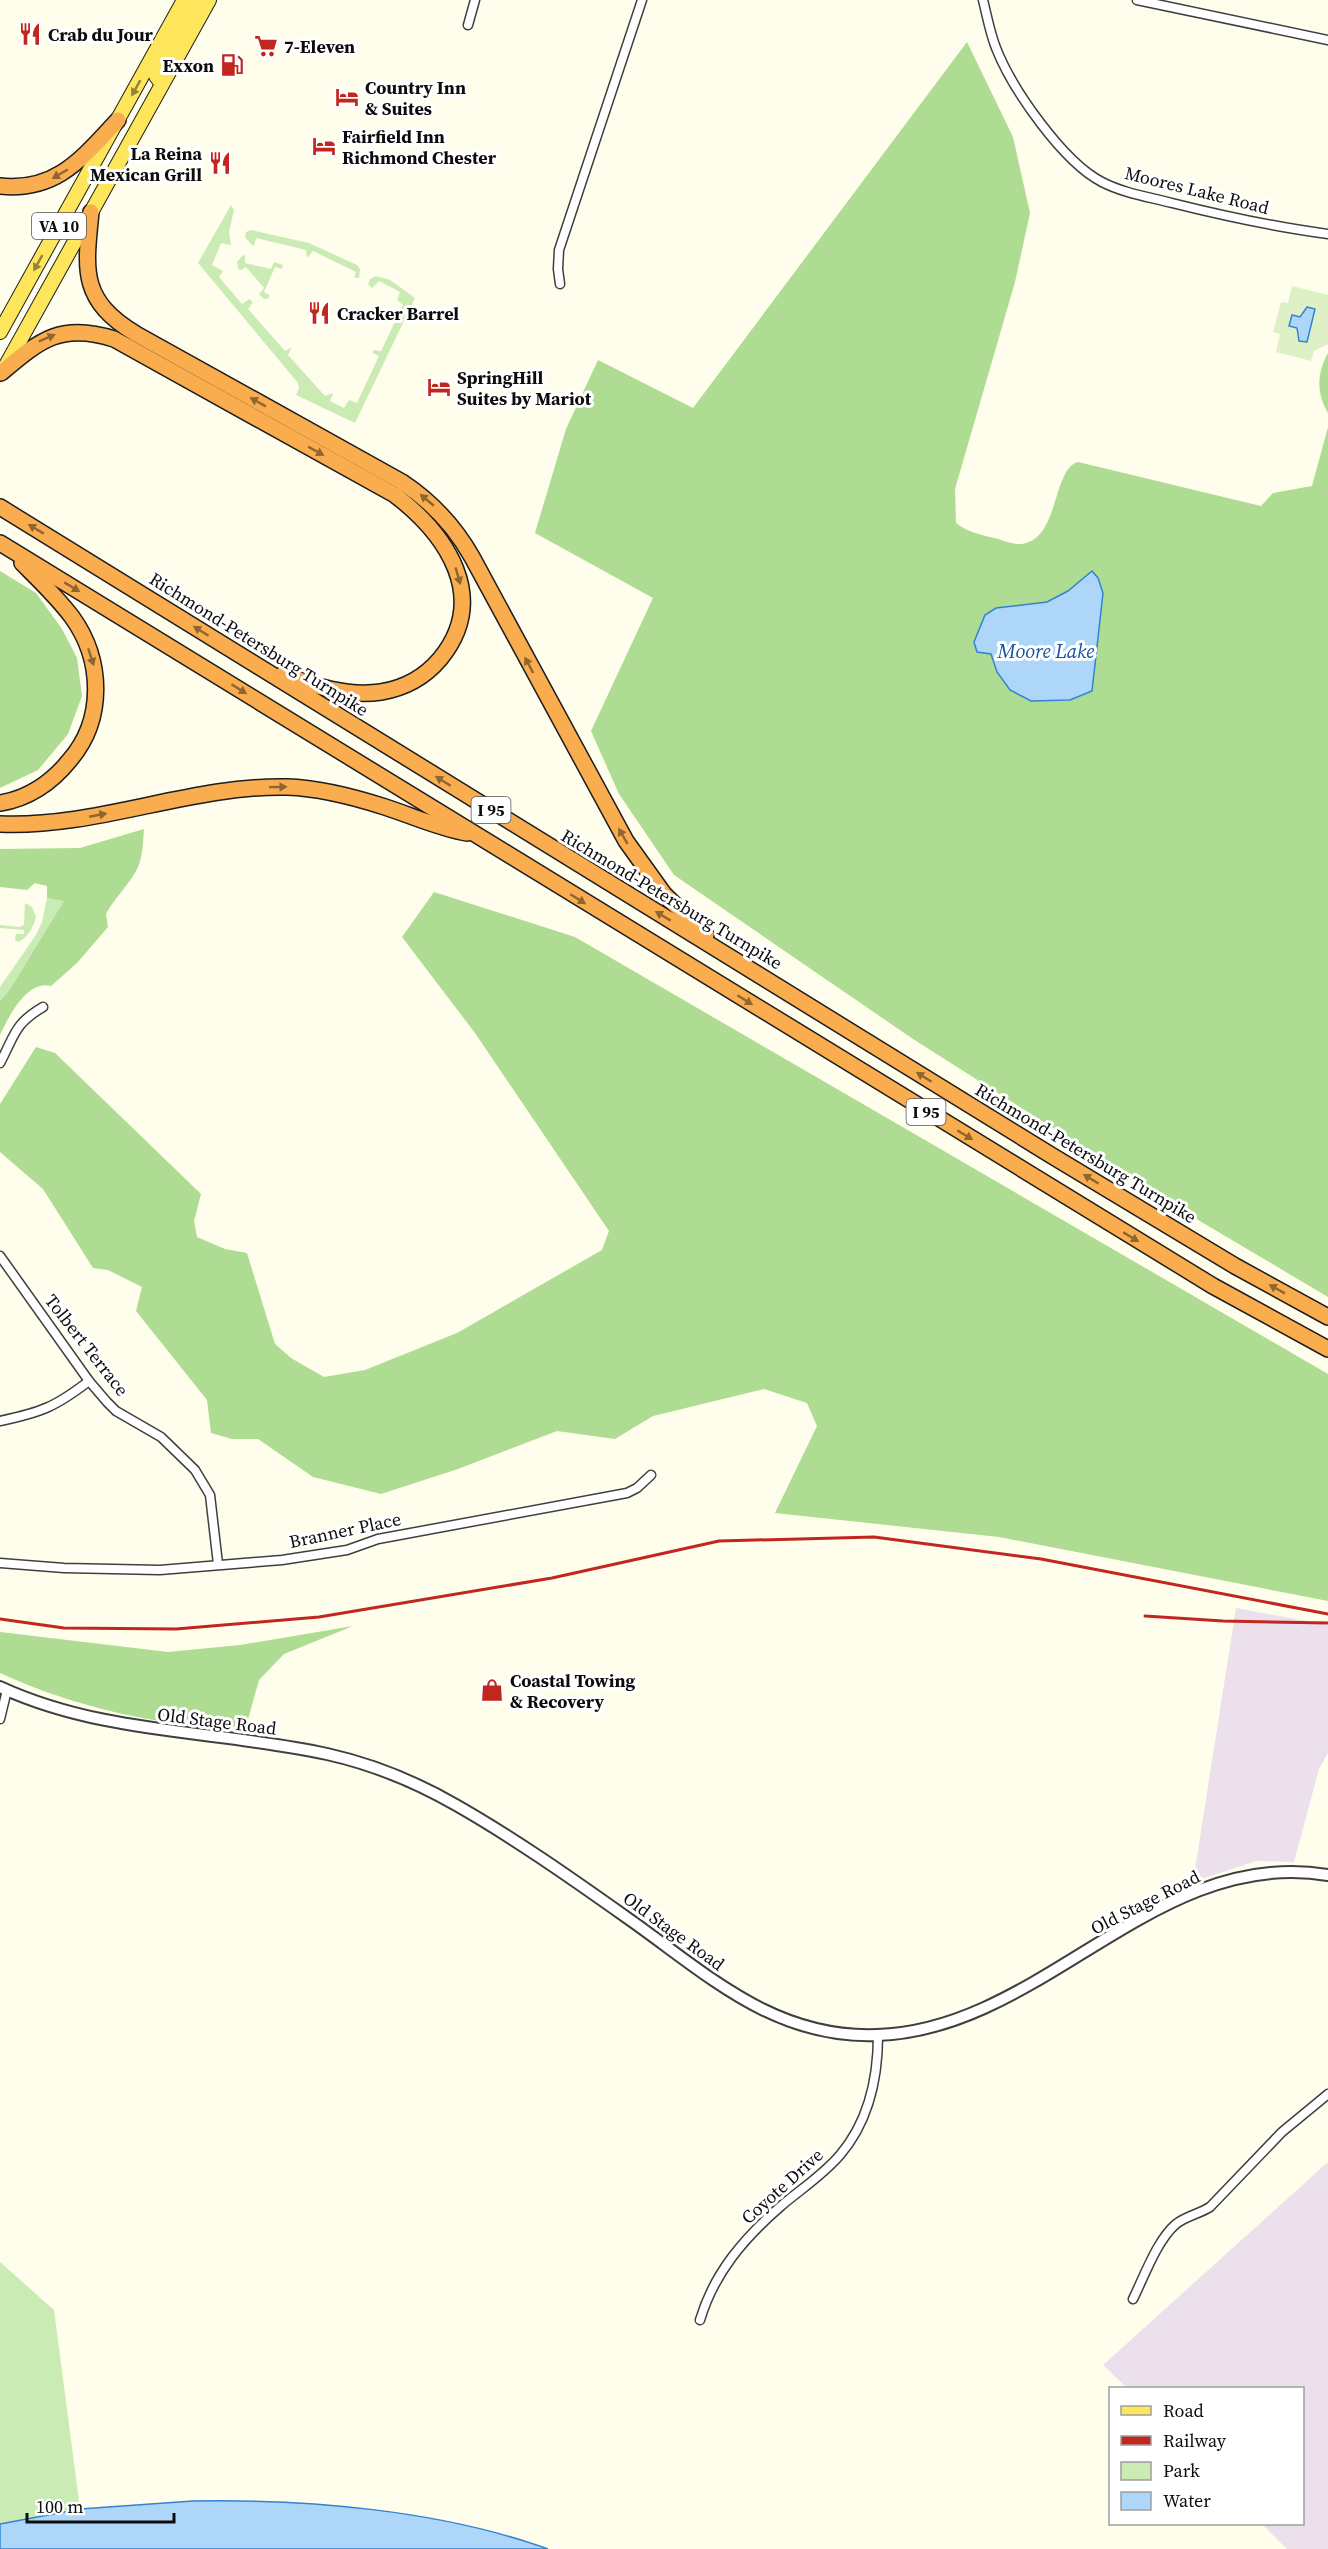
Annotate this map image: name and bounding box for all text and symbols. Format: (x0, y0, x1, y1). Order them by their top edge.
restaurant icon: Crab du Jour (17, 21, 43, 47)
place label: Crab du Jour (48, 22, 154, 47)
supermarket icon: 7-Eleven (253, 33, 279, 59)
place label: 7-Eleven (284, 34, 355, 59)
fuel station icon: Exxon (219, 52, 245, 78)
place label: Exxon (162, 53, 214, 78)
place label: Country Inn & Suites (365, 75, 466, 121)
one-way arrow (131, 80, 141, 97)
hotel icon: Country Inn & Suites (334, 84, 360, 110)
place label: Fairfield Inn Richmond Chester (342, 124, 497, 170)
hotel icon: Fairfield Inn Richmond Chester (311, 133, 337, 159)
place label: La Reina Mexican Grill (90, 141, 202, 187)
restaurant icon: La Reina Mexican Grill (207, 150, 233, 176)
street label: Moores Lake Road (1122, 160, 1272, 220)
one-way arrow (51, 169, 68, 179)
road number: VA 10 (32, 213, 86, 239)
one-way arrow (33, 255, 44, 271)
restaurant icon: Cracker Barrel (306, 300, 332, 326)
place label: Cracker Barrel (337, 301, 459, 326)
one-way arrow (39, 334, 56, 343)
place label: SpringHill Suites by Mariot (457, 365, 592, 411)
hotel icon: SpringHill Suites by Mariot (426, 374, 452, 400)
one-way arrow (250, 397, 267, 407)
one-way arrow (308, 446, 324, 457)
one-way arrow (420, 494, 435, 507)
one-way arrow (27, 523, 44, 534)
street label: Richmond-Petersburg Turnpike (145, 566, 373, 722)
one-way arrow (454, 567, 463, 585)
one-way arrow (64, 582, 81, 593)
one-way arrow (193, 626, 209, 637)
water label: Moore Lake (997, 637, 1094, 665)
one-way arrow (87, 648, 96, 666)
one-way arrow (524, 656, 534, 673)
one-way arrow (231, 684, 247, 695)
one-way arrow (435, 775, 451, 786)
one-way arrow (269, 783, 288, 792)
road number: I 95 (472, 797, 510, 823)
one-way arrow (89, 810, 108, 819)
street label: Richmond-Petersburg Turnpike (557, 823, 787, 975)
one-way arrow (617, 828, 628, 844)
one-way arrow (570, 893, 586, 904)
one-way arrow (655, 911, 671, 922)
one-way arrow (737, 995, 753, 1006)
one-way arrow (916, 1072, 933, 1083)
street label: Richmond-Petersburg Turnpike (971, 1077, 1201, 1229)
road number: I 95 (906, 1099, 946, 1125)
one-way arrow (957, 1130, 973, 1141)
one-way arrow (1083, 1174, 1099, 1185)
one-way arrow (1123, 1231, 1139, 1242)
one-way arrow (1268, 1284, 1285, 1294)
street label: Tolbert Terrace (39, 1289, 135, 1401)
street label: Branner Place (287, 1506, 403, 1554)
place label: Coastal Towing & Recovery (510, 1668, 636, 1714)
shop icon: Coastal Towing & Recovery (479, 1677, 505, 1703)
street label: Old Stage Road (156, 1701, 278, 1741)
street label: Old Stage Road (1086, 1864, 1204, 1940)
street label: Old Stage Road (618, 1886, 730, 1976)
street label: Coyote Drive (736, 2143, 828, 2229)
legend (1109, 2387, 1304, 2525)
text: Road (1163, 2398, 1204, 2423)
text: Railway (1163, 2428, 1227, 2453)
text: Park (1163, 2458, 1200, 2483)
scale bar (27, 2486, 174, 2524)
text: Water (1163, 2488, 1211, 2513)
text: 100 m (36, 2494, 83, 2519)

